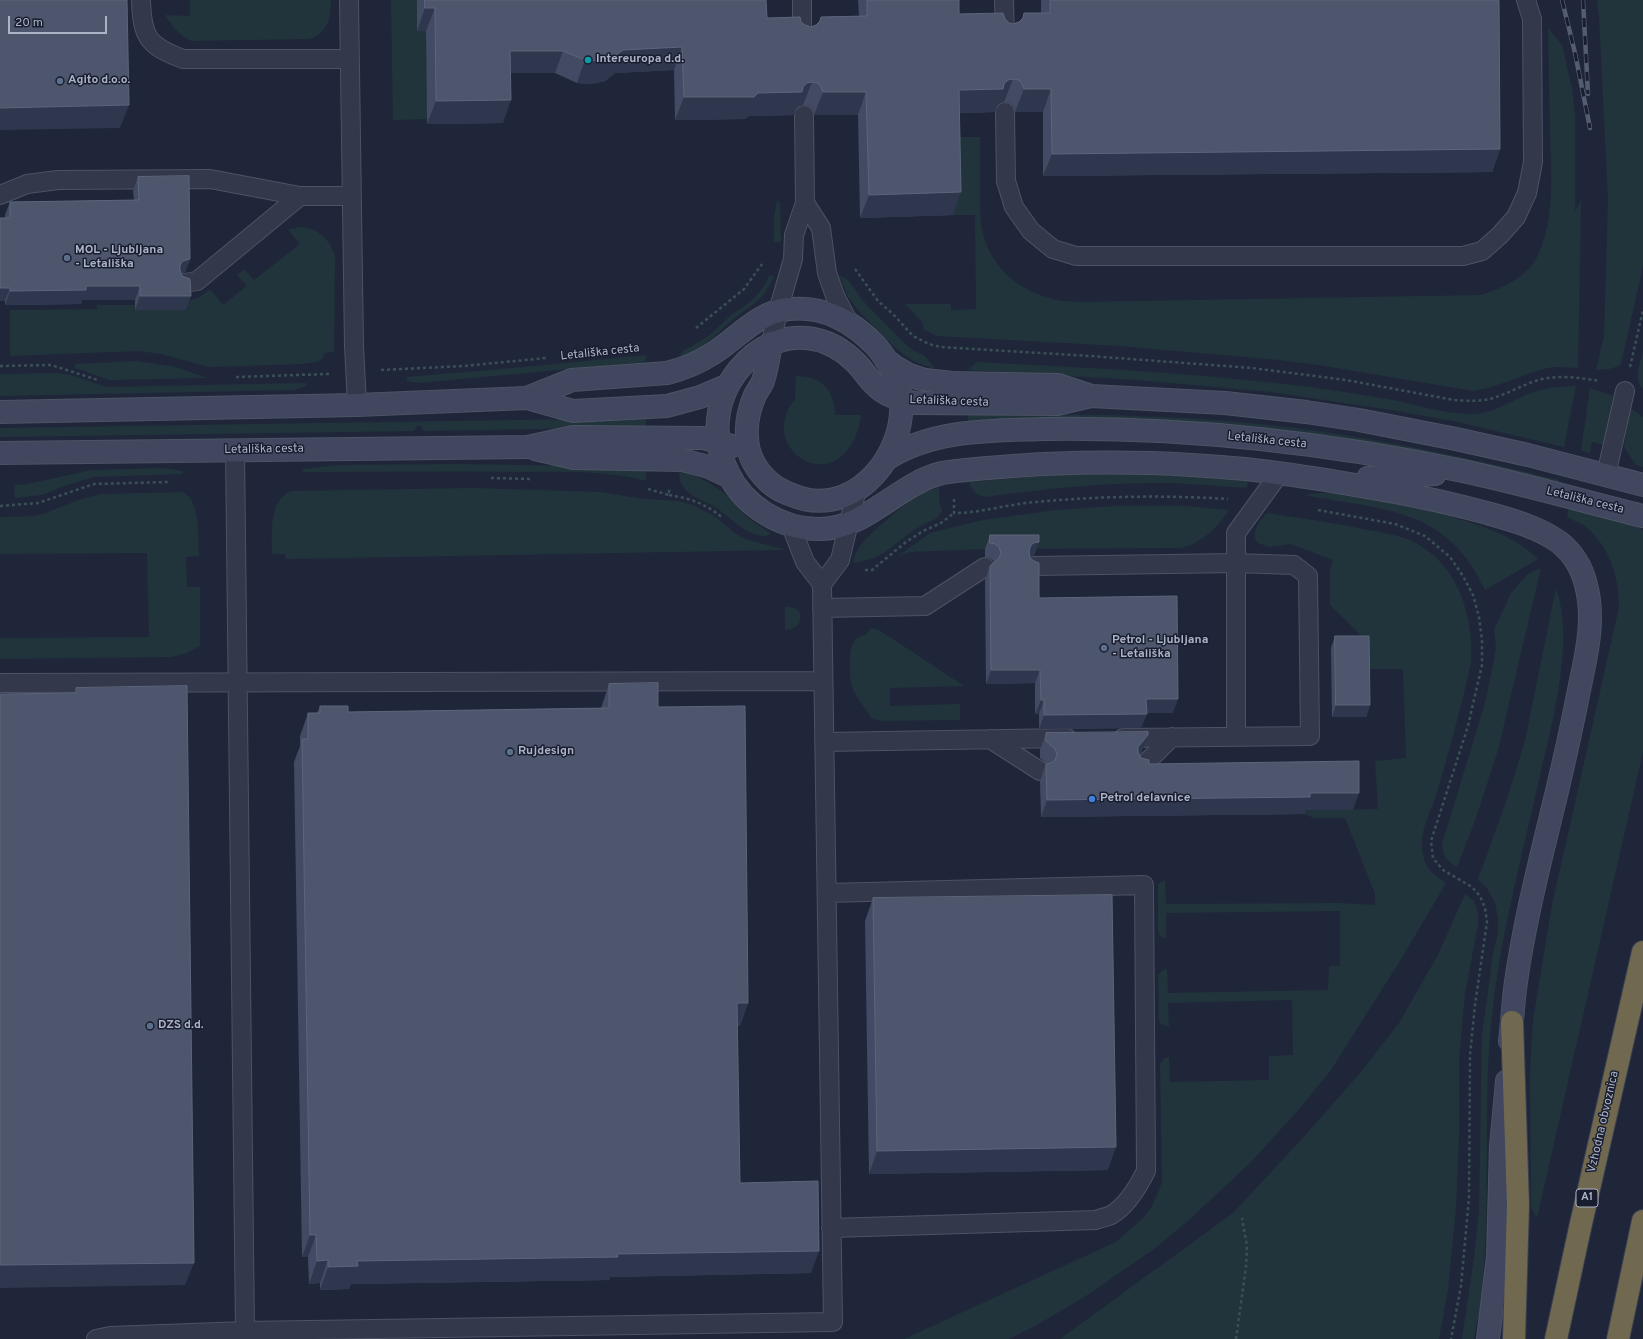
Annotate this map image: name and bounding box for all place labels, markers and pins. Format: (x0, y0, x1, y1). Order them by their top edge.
place label: Intereuropa d.d. (596, 53, 684, 67)
marker: Intereuropa d.d. (583, 55, 593, 65)
place label: Agito d.o.o. (68, 74, 130, 88)
marker: Agito d.o.o. (55, 76, 65, 86)
place label: MOL - Ljubljana - Letališka (75, 244, 163, 272)
marker: MOL - Ljubljana - Letališka (62, 253, 72, 263)
place label: Petrol - Ljubljana - Letališka (1112, 634, 1208, 662)
marker: Petrol - Ljubljana - Letališka (1099, 643, 1109, 653)
place label: Rujdesign (518, 745, 574, 759)
marker: Rujdesign (505, 747, 515, 757)
place label: Petrol delavnice (1100, 792, 1190, 806)
marker: Petrol delavnice (1087, 794, 1097, 804)
place label: DZS d.d. (158, 1019, 204, 1033)
marker: DZS d.d. (145, 1021, 155, 1031)

